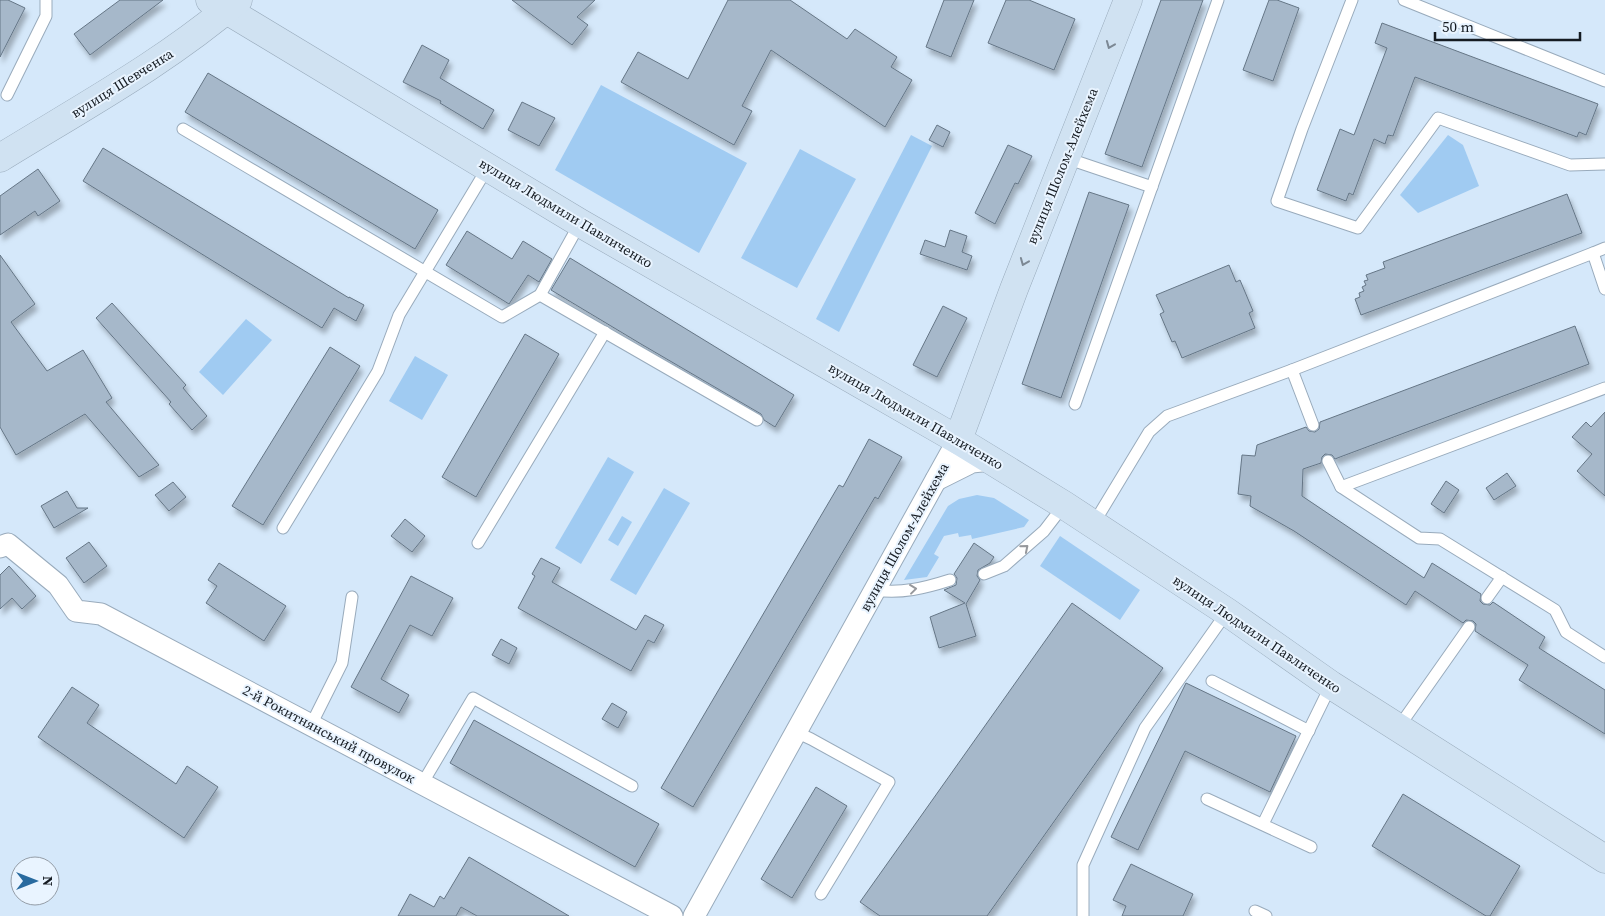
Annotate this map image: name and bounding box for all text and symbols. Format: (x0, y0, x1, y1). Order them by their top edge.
scale bar (1435, 10, 1580, 42)
text: 50 m (1442, 16, 1474, 37)
one-way arrow (1106, 40, 1116, 49)
street label: вулиця Шевченка (67, 43, 178, 123)
street label: вулиця Шолом-Алейхема (1021, 84, 1103, 247)
street label: вулиця Людмили Павличенко (475, 153, 657, 273)
one-way arrow (1020, 257, 1030, 265)
street label: вулиця Людмили Павличенко (825, 358, 1008, 475)
street label: вулиця Шолом-Алейхема (855, 458, 954, 615)
one-way arrow (1019, 545, 1028, 554)
street label: вулиця Людмили Павличенко (1169, 570, 1345, 698)
one-way arrow (909, 584, 917, 595)
street label: 2-й Рокитнянський провулок (239, 680, 419, 788)
north arrow (10, 856, 60, 906)
text: N (38, 876, 58, 886)

